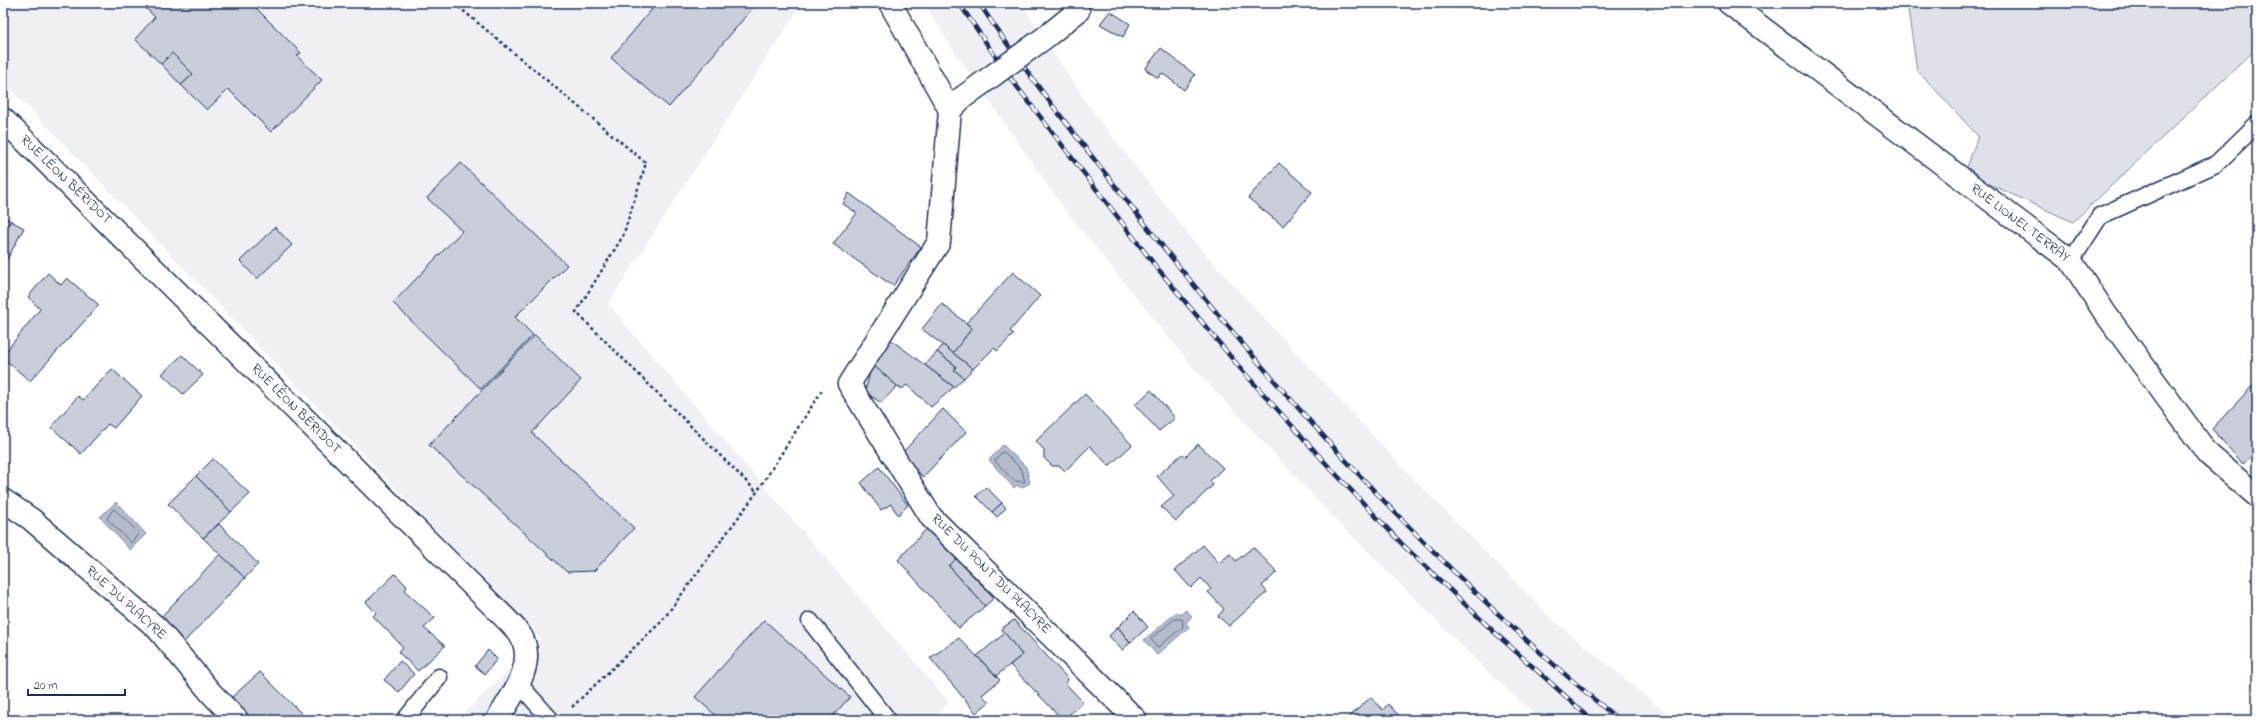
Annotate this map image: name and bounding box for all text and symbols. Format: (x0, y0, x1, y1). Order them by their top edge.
street label: RUE LÉON BÉRIDOT (15, 130, 117, 230)
street label: RUE LIONEL TERRAY (1966, 179, 2075, 268)
street label: RUE LÉON BÉRIDOT (246, 359, 346, 459)
street label: RUE DU PONT DU PLACYRE (926, 509, 1056, 639)
street label: RUE DU PLACYRE (81, 561, 171, 645)
scale bar (28, 671, 125, 697)
text: 20 m (34, 677, 57, 695)

